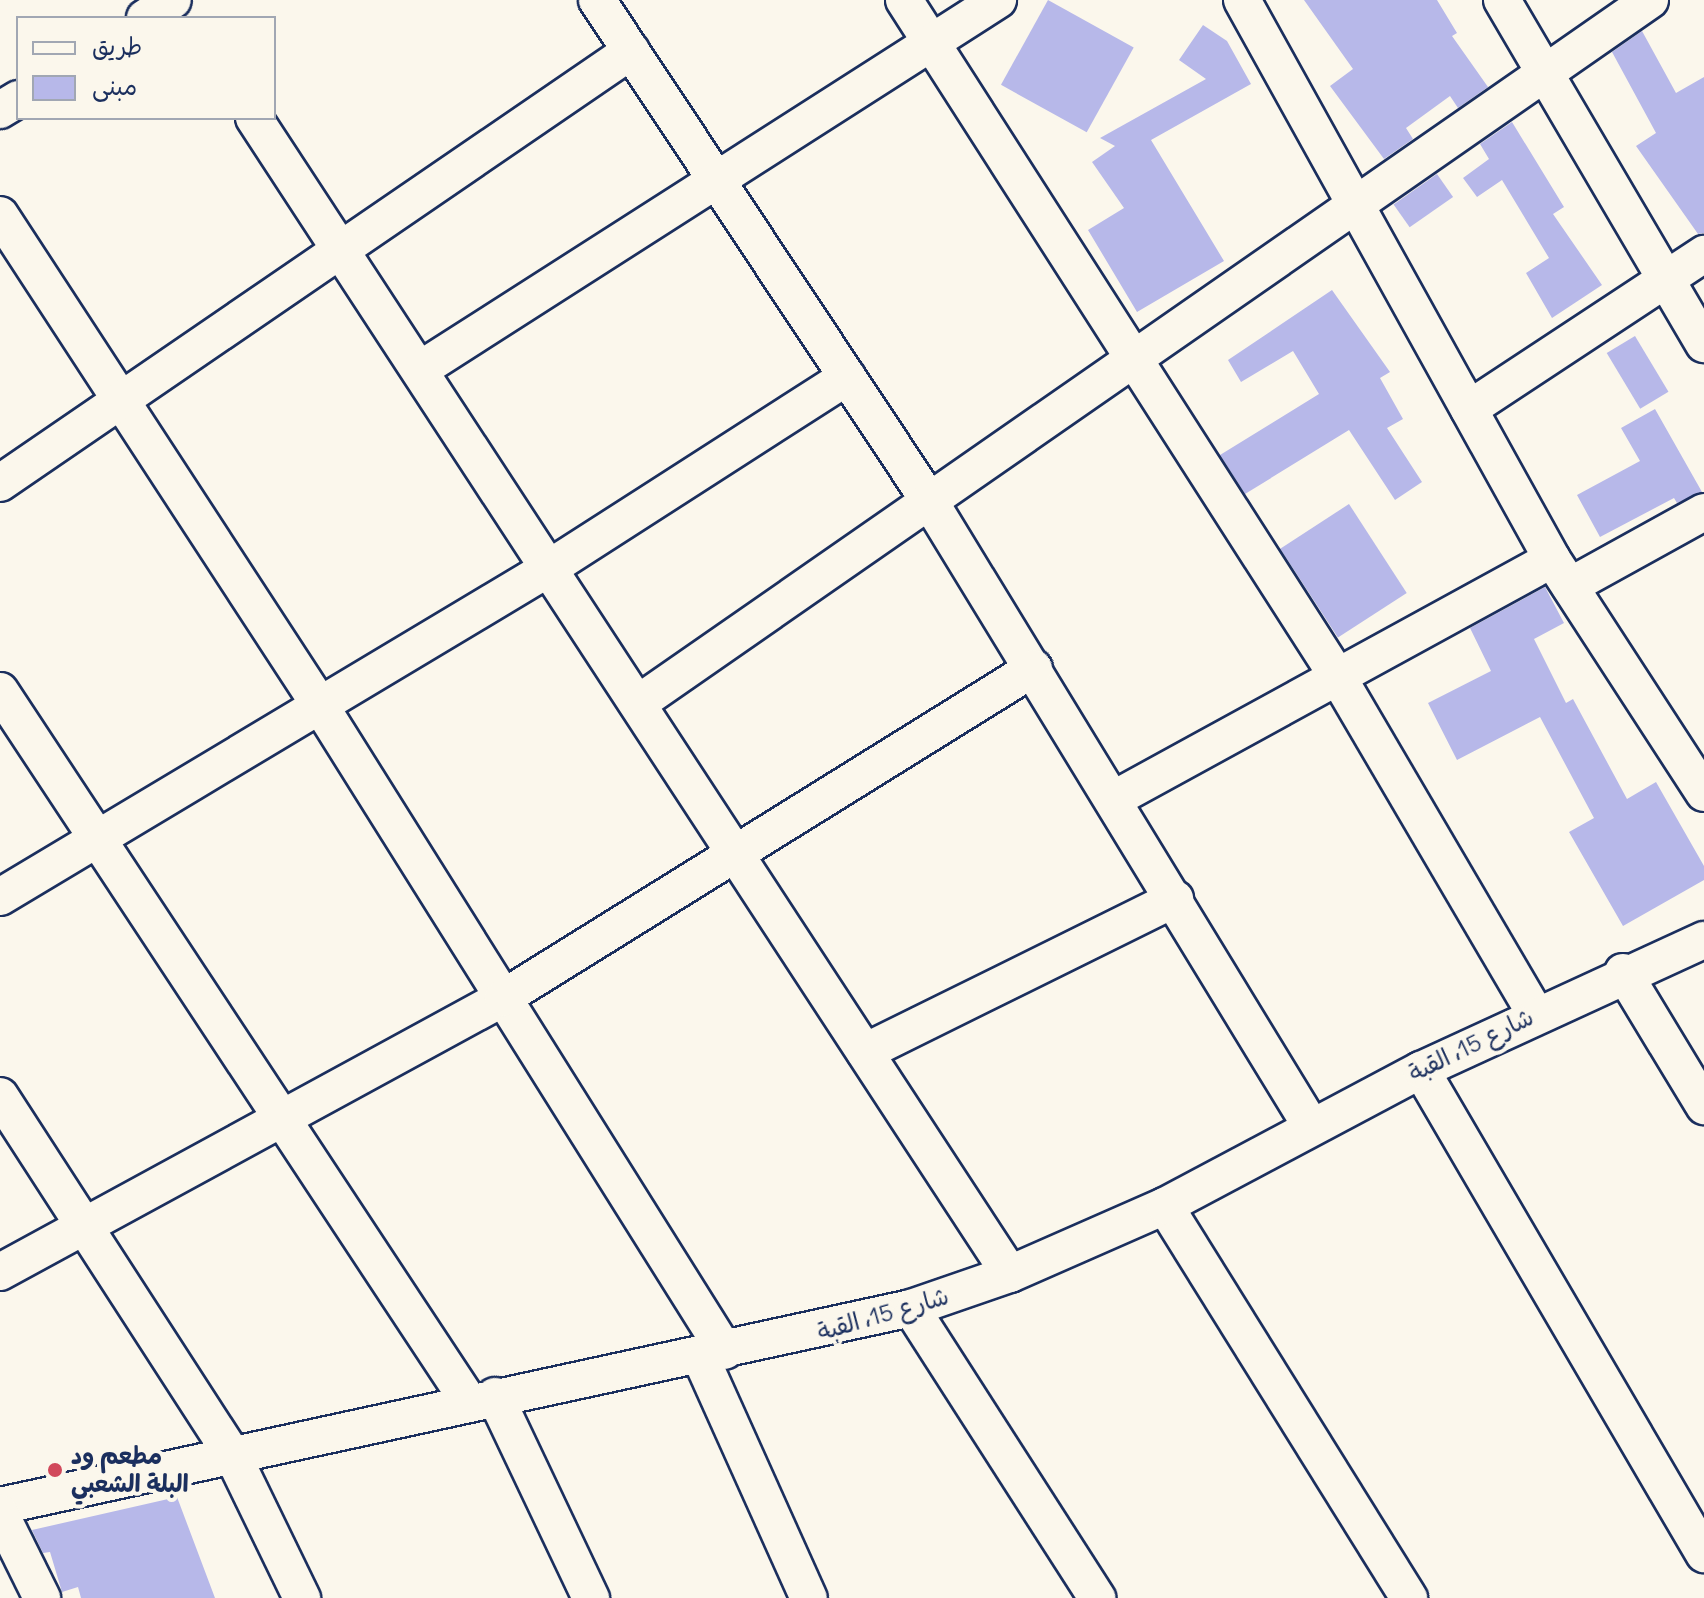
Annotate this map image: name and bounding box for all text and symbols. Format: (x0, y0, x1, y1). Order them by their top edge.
legend (16, 16, 276, 120)
text: طريق (92, 31, 142, 61)
text: مبنى (92, 71, 137, 101)
street label: شارع 15، القبة (1404, 1002, 1538, 1088)
street label: شارع 15، القبة (814, 1281, 952, 1347)
place label: مطعم ود البلة الشعبي (71, 1442, 189, 1498)
marker: مطعم ود البلة الشعبي (46, 1461, 64, 1479)

